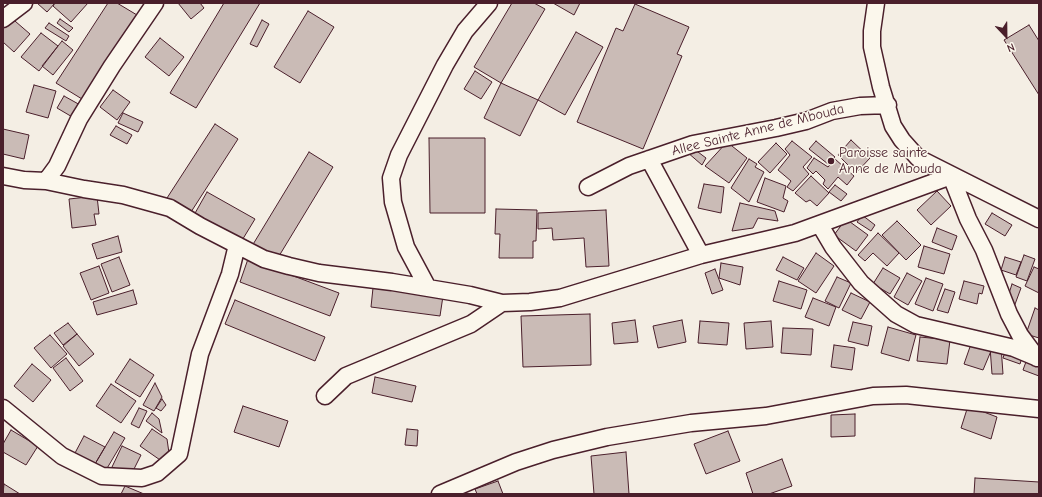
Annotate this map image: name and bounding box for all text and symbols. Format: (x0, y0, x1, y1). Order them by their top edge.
north arrow (986, 16, 1026, 56)
text: N (1005, 40, 1016, 55)
street label: Allee Sainte Anne de Mbouda (670, 100, 846, 160)
place label: Paroisse sainte Anne de Mbouda (839, 145, 942, 178)
marker: Paroisse sainte Anne de Mbouda (826, 156, 836, 166)

